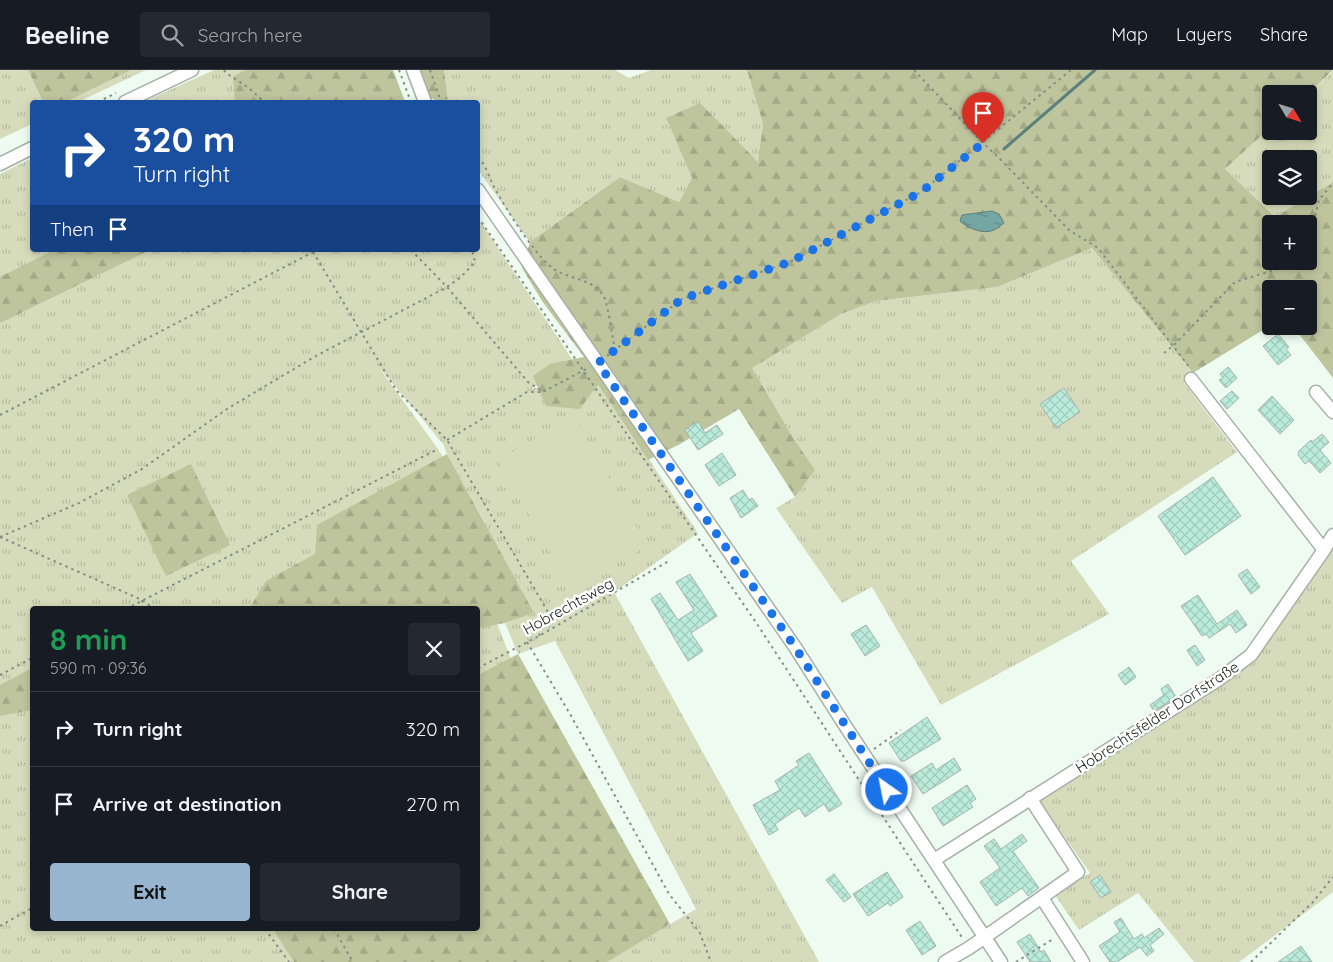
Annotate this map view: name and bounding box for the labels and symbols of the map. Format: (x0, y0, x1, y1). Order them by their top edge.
north arrow (1262, 85, 1318, 140)
pin (962, 92, 1004, 143)
street label: Hobrechtsweg (519, 573, 617, 639)
street label: Hobrechtsfelder Dorfstraße (1072, 657, 1242, 777)
position arrow (860, 763, 912, 815)

